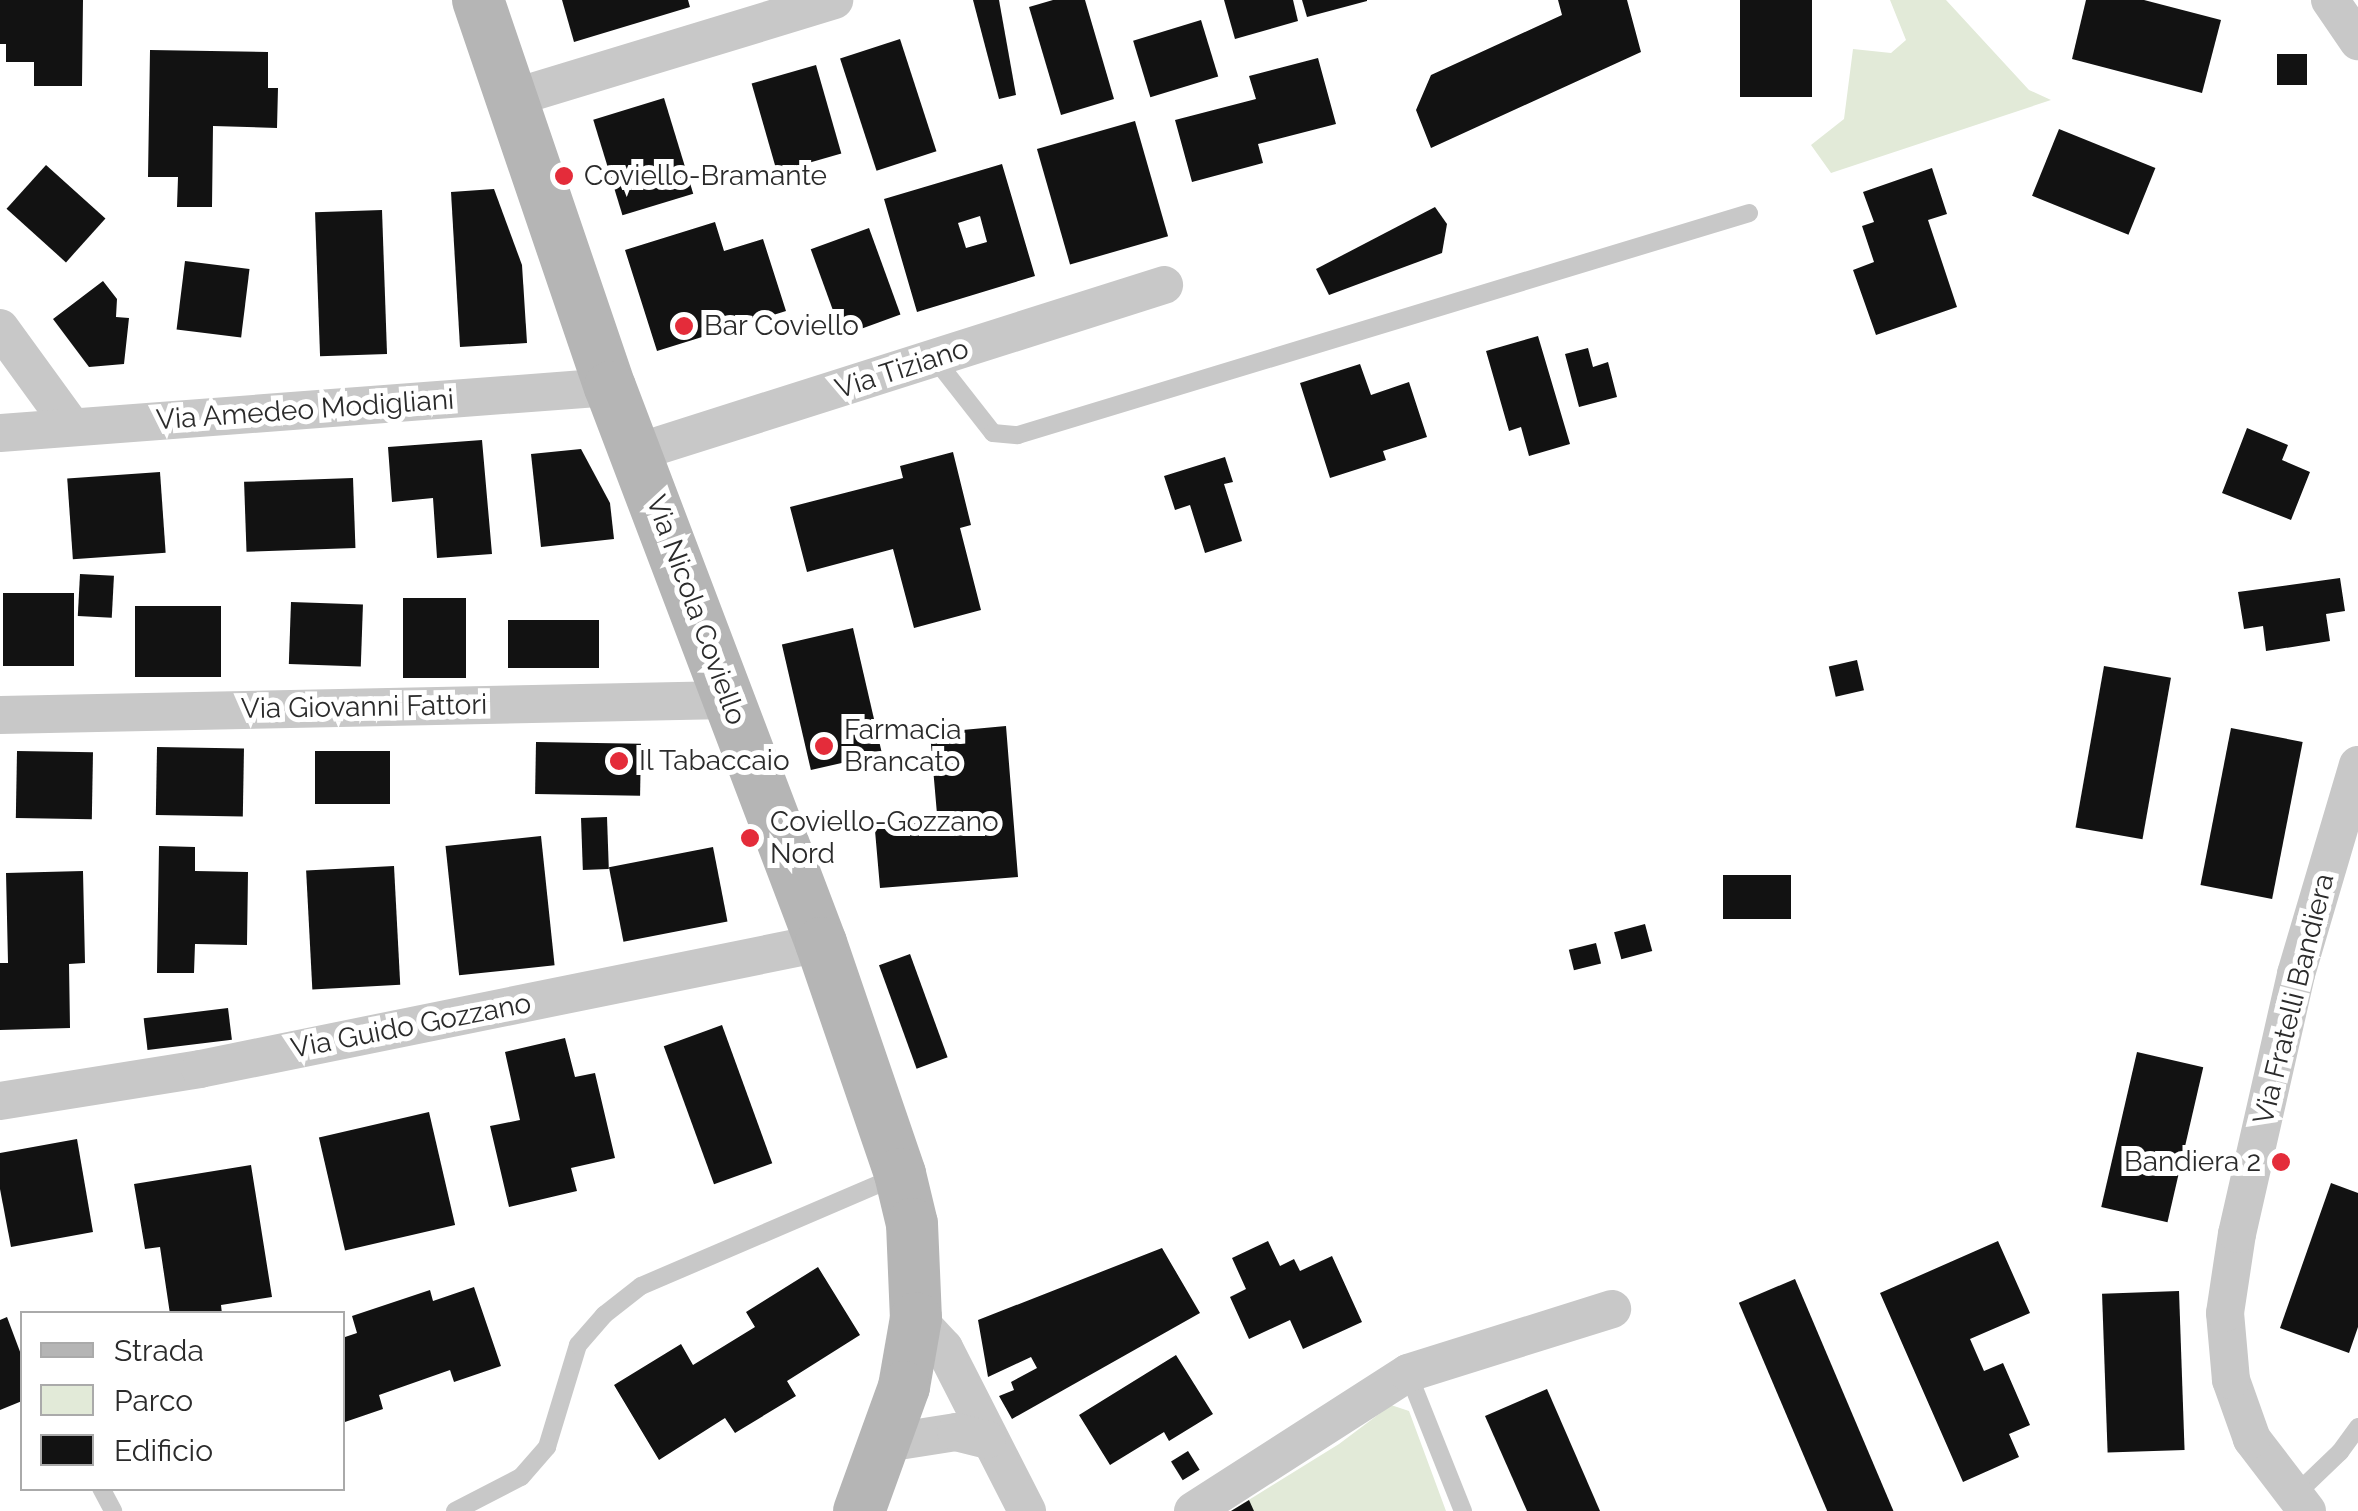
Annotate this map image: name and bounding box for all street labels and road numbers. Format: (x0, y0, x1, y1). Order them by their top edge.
street label: Via Tiziano (831, 332, 973, 406)
street label: Via Amedeo Modigliani (154, 383, 456, 437)
street label: Via Nicola Coviello (639, 491, 753, 729)
street label: Via Giovanni Fattori (241, 688, 487, 726)
street label: Via Fratelli Bandiera (2247, 870, 2341, 1128)
street label: Via Guido Gozzano (288, 986, 534, 1066)

